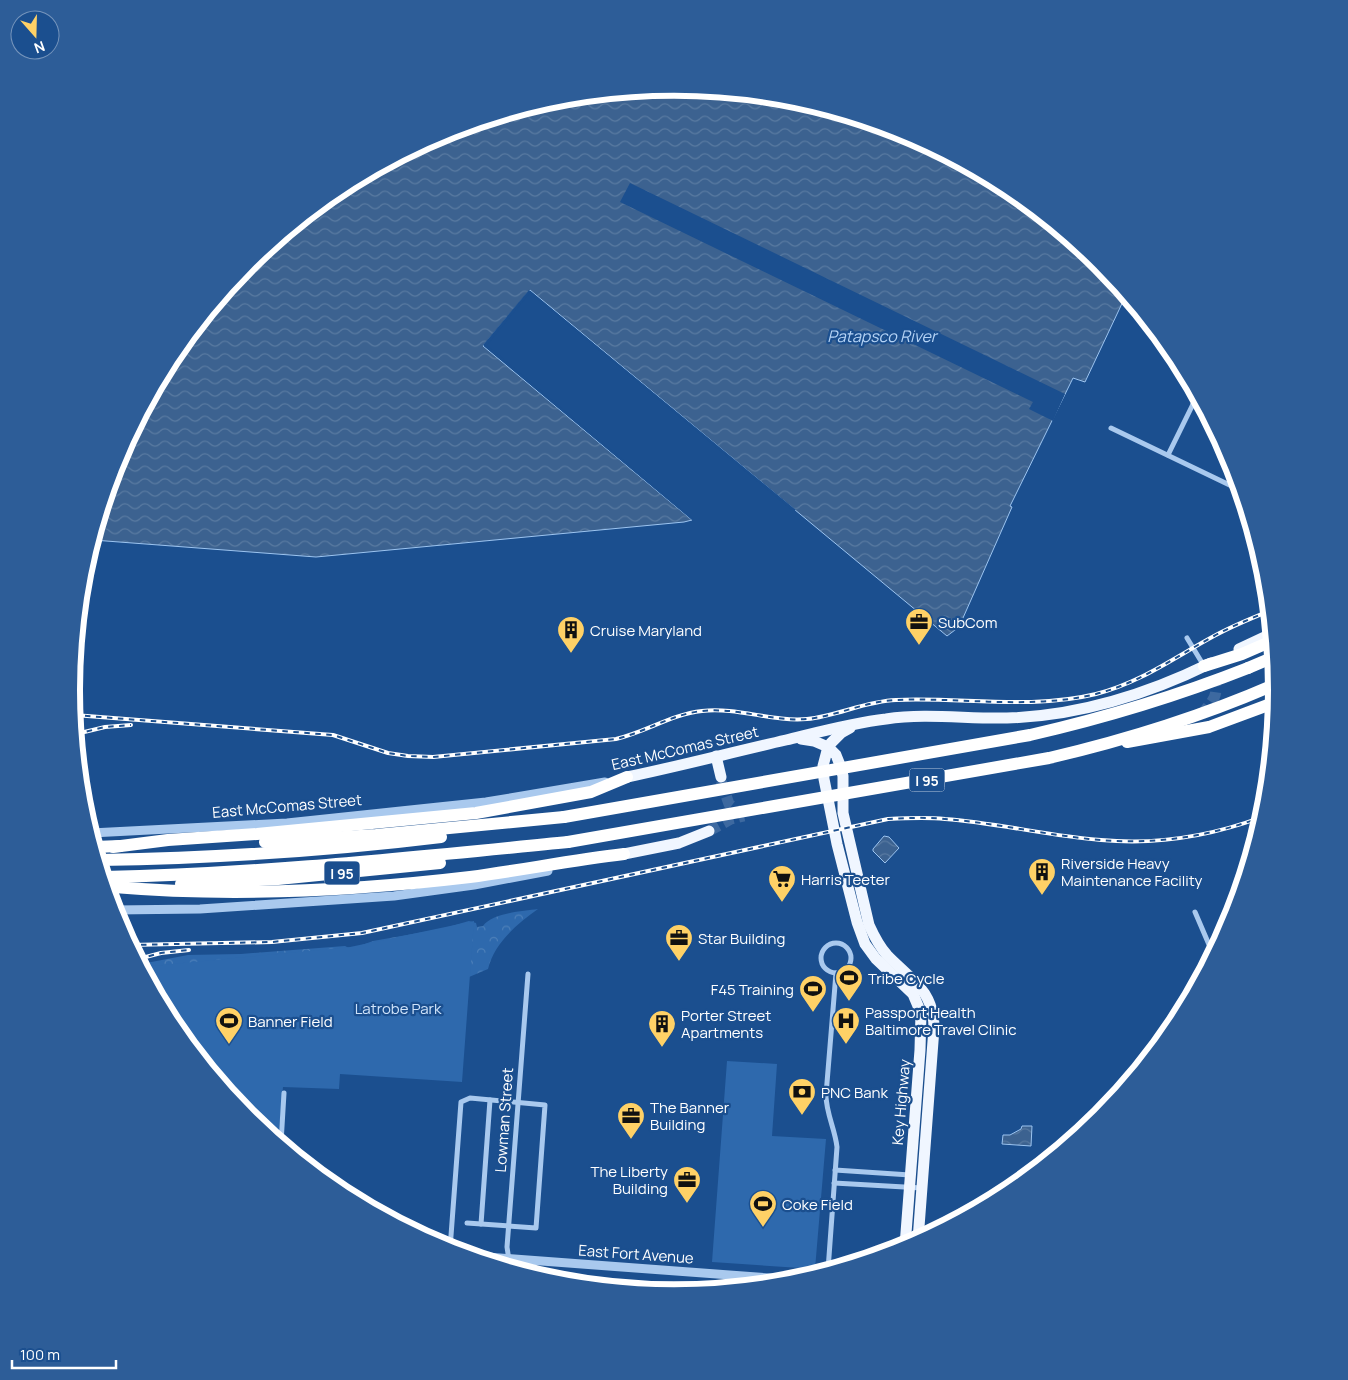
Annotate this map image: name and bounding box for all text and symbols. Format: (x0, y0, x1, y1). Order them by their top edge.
north arrow (10, 10, 60, 60)
text: N (32, 37, 48, 58)
water label: Patapsco River (827, 325, 939, 347)
office icon: SubCom (904, 607, 934, 646)
place label: SubCom (938, 612, 997, 633)
building icon: Cruise Maryland (556, 615, 586, 654)
place label: Cruise Maryland (590, 620, 702, 641)
street label: East McComas Street (609, 721, 761, 775)
road number: I 95 (910, 768, 944, 792)
street label: East McComas Street (211, 789, 363, 823)
place label: Riverside Heavy Maintenance Facility (1061, 853, 1203, 891)
building icon: Riverside Heavy Maintenance Facility (1027, 857, 1057, 896)
road number: I 95 (324, 861, 360, 884)
supermarket icon: Harris Teeter (767, 864, 797, 903)
place label: Harris Teeter (801, 869, 891, 890)
office icon: Star Building (664, 923, 694, 962)
place label: Star Building (698, 928, 785, 949)
sports icon: Tribe Cycle (834, 963, 864, 1002)
place label: Tribe Cycle (868, 968, 945, 989)
sports icon: F45 Training (798, 974, 828, 1013)
place label: F45 Training (711, 979, 794, 1000)
park label: Latrobe Park (355, 998, 442, 1019)
place label: Passport Health Baltimore Travel Clinic (865, 1002, 1017, 1040)
place label: Porter Street Apartments (681, 1005, 771, 1043)
sports icon: Banner Field (214, 1006, 244, 1045)
hospital icon: Passport Health Baltimore Travel Clinic (831, 1006, 861, 1045)
building icon: Porter Street Apartments (647, 1009, 677, 1048)
place label: Banner Field (248, 1011, 333, 1032)
street label: Key Highway (887, 1058, 915, 1146)
street label: Lowman Street (490, 1067, 518, 1173)
bank icon: PNC Bank (787, 1077, 817, 1116)
place label: PNC Bank (821, 1082, 888, 1103)
place label: The Banner Building (650, 1097, 730, 1135)
office icon: The Banner Building (616, 1101, 646, 1140)
place label: The Liberty Building (590, 1161, 668, 1199)
office icon: The Liberty Building (672, 1165, 702, 1204)
sports icon: Coke Field (748, 1189, 778, 1228)
place label: Coke Field (782, 1194, 853, 1215)
street label: East Fort Avenue (578, 1239, 695, 1269)
scale bar (12, 1338, 116, 1370)
text: 100 m (20, 1344, 60, 1365)

